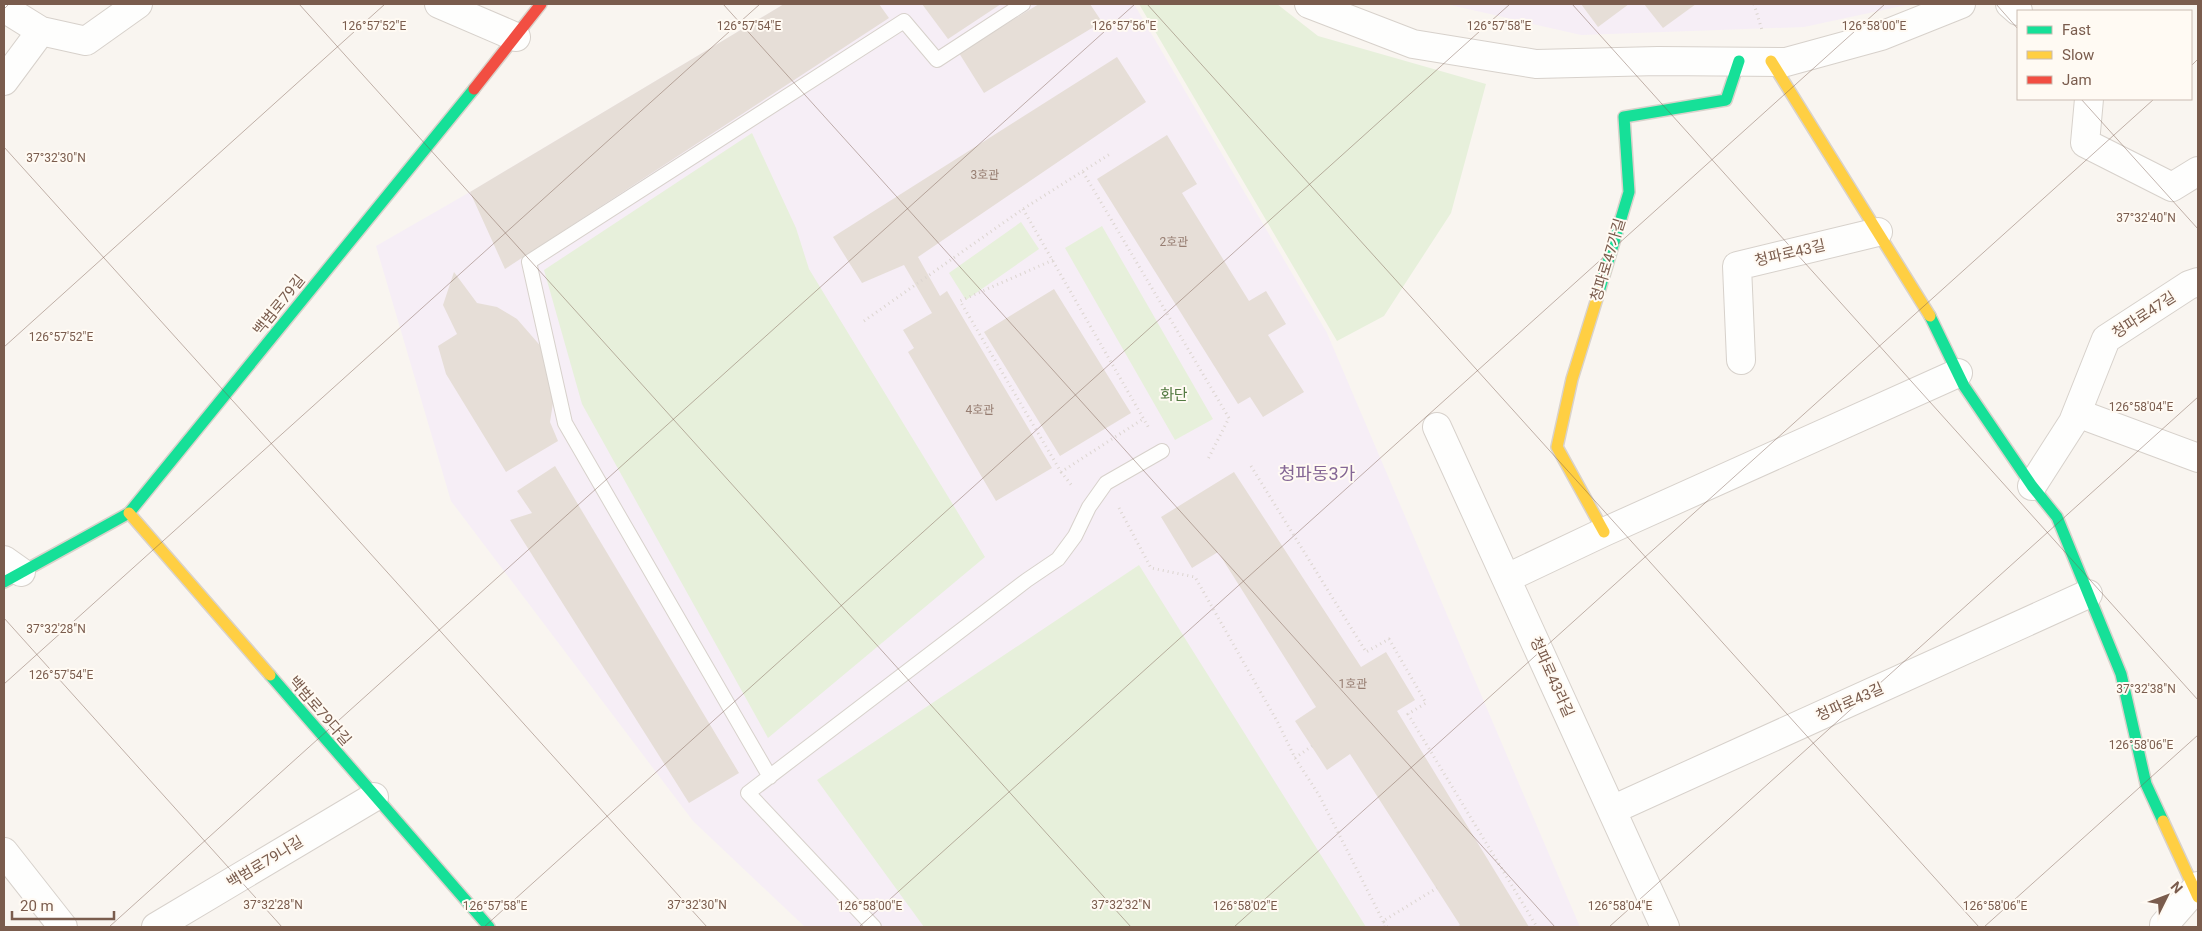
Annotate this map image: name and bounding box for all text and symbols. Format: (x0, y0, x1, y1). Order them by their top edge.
legend (2017, 10, 2192, 100)
text: 126°57'52"E (342, 19, 406, 33)
text: 126°57'54"E (717, 19, 781, 33)
text: 126°57'56"E (1092, 19, 1156, 33)
text: 126°57'58"E (1467, 19, 1531, 33)
text: 126°58'00"E (1842, 19, 1906, 33)
text: Fast (2062, 21, 2091, 39)
text: Slow (2062, 46, 2094, 64)
text: Jam (2062, 71, 2092, 89)
text: 37°32'30"N (26, 151, 86, 165)
house number: 3호관 (971, 168, 999, 182)
text: 37°32'40"N (2116, 211, 2176, 225)
street label: 청파로47가길 (1587, 216, 1629, 304)
house number: 2호관 (1160, 235, 1188, 249)
street label: 청파로43길 (1753, 236, 1827, 270)
street label: 백범로79길 (249, 271, 309, 339)
street label: 청파로47길 (2109, 288, 2179, 342)
text: 126°57'52"E (29, 330, 93, 344)
park label: 화단 (1160, 386, 1188, 404)
text: 126°58'04"E (2109, 400, 2173, 414)
house number: 4호관 (966, 403, 994, 417)
district label: 청파동3가 (1279, 463, 1356, 484)
text: 37°32'28"N (26, 622, 86, 636)
street label: 청파로43라길 (1526, 634, 1578, 720)
text: 126°57'54"E (29, 668, 93, 682)
street label: 백범로79다길 (285, 673, 355, 749)
house number: 1호관 (1339, 677, 1367, 691)
street label: 청파로43길 (1813, 679, 1887, 725)
text: 37°32'38"N (2116, 682, 2176, 696)
text: 126°58'06"E (2109, 738, 2173, 752)
street label: 백범로79나길 (224, 832, 306, 892)
north arrow (2142, 871, 2192, 921)
text: N (2167, 878, 2186, 896)
scale bar (12, 888, 115, 920)
text: 20 m (20, 897, 54, 915)
text: 37°32'28"N (243, 898, 303, 912)
text: 37°32'30"N (667, 898, 727, 912)
text: 37°32'32"N (1091, 898, 1151, 912)
text: 126°57'58"E (463, 899, 527, 913)
text: 126°58'00"E (838, 899, 902, 913)
text: 126°58'02"E (1213, 899, 1277, 913)
text: 126°58'04"E (1588, 899, 1652, 913)
text: 126°58'06"E (1963, 899, 2027, 913)

